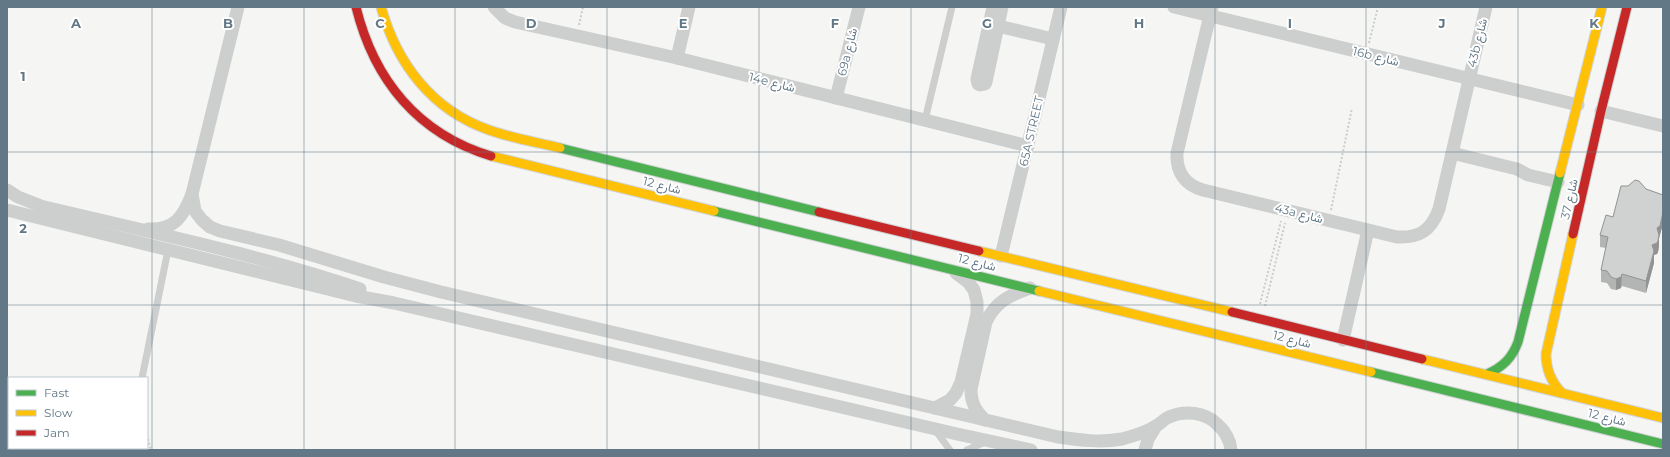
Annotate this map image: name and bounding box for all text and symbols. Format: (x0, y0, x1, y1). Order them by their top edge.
text: A (70, 15, 82, 31)
text: B (223, 15, 233, 31)
text: C (375, 15, 385, 31)
text: D (526, 15, 537, 31)
text: E (679, 15, 688, 31)
text: F (831, 15, 839, 31)
text: G (982, 15, 992, 31)
text: H (1134, 15, 1144, 31)
text: I (1288, 15, 1292, 31)
text: J (1437, 15, 1446, 31)
text: K (1589, 15, 1599, 31)
street label: 43b شارع (1464, 17, 1492, 70)
street label: 69a شارع (834, 26, 862, 78)
street label: 16b شارع (1351, 43, 1401, 71)
text: 1 (20, 68, 26, 84)
street label: 14e شارع (747, 69, 797, 97)
street label: 65A STREET (1016, 94, 1046, 168)
street label: شارع 12 (641, 173, 682, 199)
street label: شارع 37 (1557, 177, 1583, 221)
street label: 43a شارع (1273, 200, 1325, 228)
text: 2 (19, 220, 27, 236)
street label: شارع 12 (956, 250, 997, 276)
street label: شارع 12 (1271, 327, 1312, 353)
legend (8, 377, 148, 449)
text: Fast (44, 385, 69, 400)
text: Slow (44, 405, 73, 420)
street label: شارع 12 (1586, 405, 1627, 431)
text: Jam (43, 425, 70, 440)

